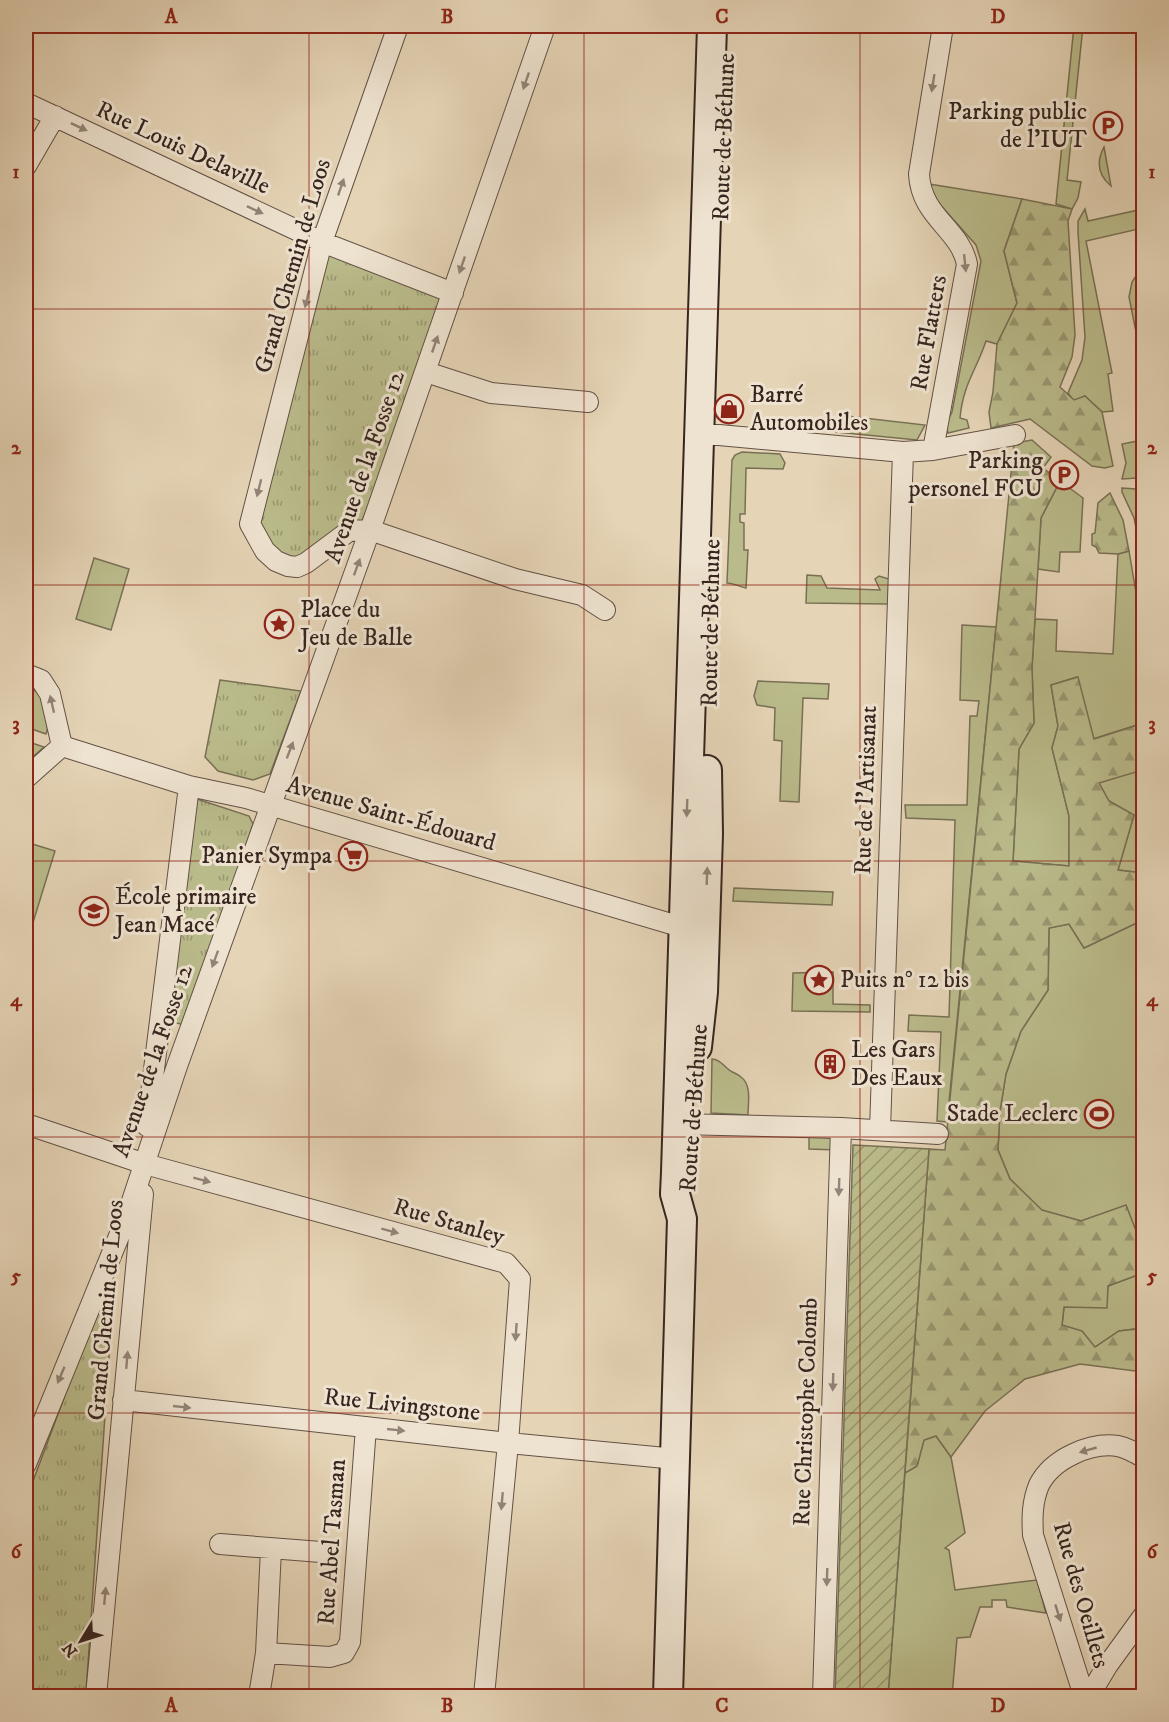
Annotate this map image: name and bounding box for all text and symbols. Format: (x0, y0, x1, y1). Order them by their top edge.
text: A (164, 5, 179, 30)
text: B (441, 5, 453, 30)
text: C (715, 5, 729, 30)
text: D (991, 5, 1006, 30)
street label: Route de Béthune (706, 52, 742, 222)
one-way arrow (521, 72, 531, 90)
one-way arrow (929, 74, 938, 93)
street label: Rue Louis Delaville (91, 95, 275, 201)
place label: Parking public de l'IUT (948, 97, 1087, 155)
parking icon: Parking public de l'IUT (1092, 110, 1124, 142)
one-way arrow (70, 123, 87, 132)
street label: Grand Chemin de Loos (248, 155, 338, 377)
text: 1 (12, 160, 20, 185)
text: 1 (1148, 160, 1156, 185)
one-way arrow (337, 178, 346, 196)
one-way arrow (246, 206, 263, 215)
one-way arrow (960, 253, 970, 272)
one-way arrow (457, 256, 467, 274)
street label: Rue Flatters (904, 273, 954, 393)
one-way arrow (302, 290, 312, 308)
one-way arrow (431, 335, 441, 353)
street label: Avenue de la Fosse 12 (318, 367, 412, 567)
place label: Barré Automobiles (750, 380, 868, 438)
shop icon: Barré Automobiles (713, 393, 745, 425)
text: 2 (11, 436, 22, 461)
text: 2 (1147, 436, 1158, 461)
place label: Parking personel FCU (907, 446, 1043, 504)
parking icon: Parking personel FCU (1048, 459, 1080, 491)
one-way arrow (254, 479, 263, 497)
street label: Route de Béthune (695, 539, 727, 707)
one-way arrow (352, 558, 362, 576)
place label: Place du Jeu de Balle (298, 595, 413, 653)
place icon: Place du Jeu de Balle (263, 608, 295, 640)
one-way arrow (47, 694, 56, 713)
street label: Rue de l'Artisanat (848, 705, 884, 875)
text: 3 (12, 712, 20, 737)
text: 3 (1148, 712, 1156, 737)
one-way arrow (286, 741, 296, 759)
street label: Avenue Saint-Édouard (283, 770, 499, 858)
one-way arrow (683, 798, 692, 817)
supermarket icon: Panier Sympa (337, 840, 369, 872)
place label: Panier Sympa (201, 841, 333, 871)
one-way arrow (702, 866, 711, 885)
place label: École primaire Jean Macé (113, 882, 257, 940)
school or university icon: École primaire Jean Macé (78, 895, 110, 927)
one-way arrow (210, 950, 220, 968)
street label: Avenue de la Fosse 12 (106, 961, 200, 1161)
place icon: Puits n° 12 bis (803, 964, 835, 996)
place label: Puits n° 12 bis (840, 965, 969, 995)
text: 4 (10, 988, 23, 1013)
text: 4 (1146, 988, 1159, 1013)
street label: Route de Béthune (673, 1023, 715, 1193)
place label: Les Gars Des Eaux (851, 1035, 943, 1093)
building icon: Les Gars Des Eaux (814, 1048, 846, 1080)
sports icon: Stade Leclerc (1083, 1098, 1115, 1130)
place label: Stade Leclerc (947, 1099, 1078, 1129)
one-way arrow (193, 1176, 211, 1185)
one-way arrow (834, 1177, 844, 1196)
street label: Rue Stanley (390, 1192, 509, 1252)
street label: Grand Chemin de Loos (81, 1198, 131, 1422)
one-way arrow (381, 1227, 399, 1236)
text: 5 (10, 1264, 21, 1289)
text: 5 (1146, 1264, 1157, 1289)
street label: Rue Christophe Colomb (787, 1297, 825, 1527)
one-way arrow (511, 1323, 520, 1342)
one-way arrow (122, 1351, 132, 1370)
one-way arrow (56, 1366, 66, 1384)
one-way arrow (828, 1372, 838, 1391)
street label: Rue Livingstone (322, 1382, 482, 1428)
one-way arrow (172, 1402, 191, 1411)
one-way arrow (387, 1426, 406, 1435)
one-way arrow (1079, 1446, 1097, 1455)
street label: Rue Abel Tasman (311, 1457, 353, 1626)
one-way arrow (497, 1492, 507, 1511)
street label: Rue des Oeillets (1046, 1518, 1116, 1672)
text: 6 (11, 1540, 23, 1565)
text: 6 (1147, 1540, 1159, 1565)
one-way arrow (822, 1567, 831, 1586)
one-way arrow (100, 1587, 110, 1606)
one-way arrow (1053, 1604, 1063, 1622)
north arrow (51, 1611, 111, 1671)
text: N (58, 1638, 82, 1661)
text: A (164, 1694, 179, 1719)
text: B (441, 1694, 453, 1719)
text: C (715, 1694, 729, 1719)
text: D (991, 1694, 1006, 1719)

